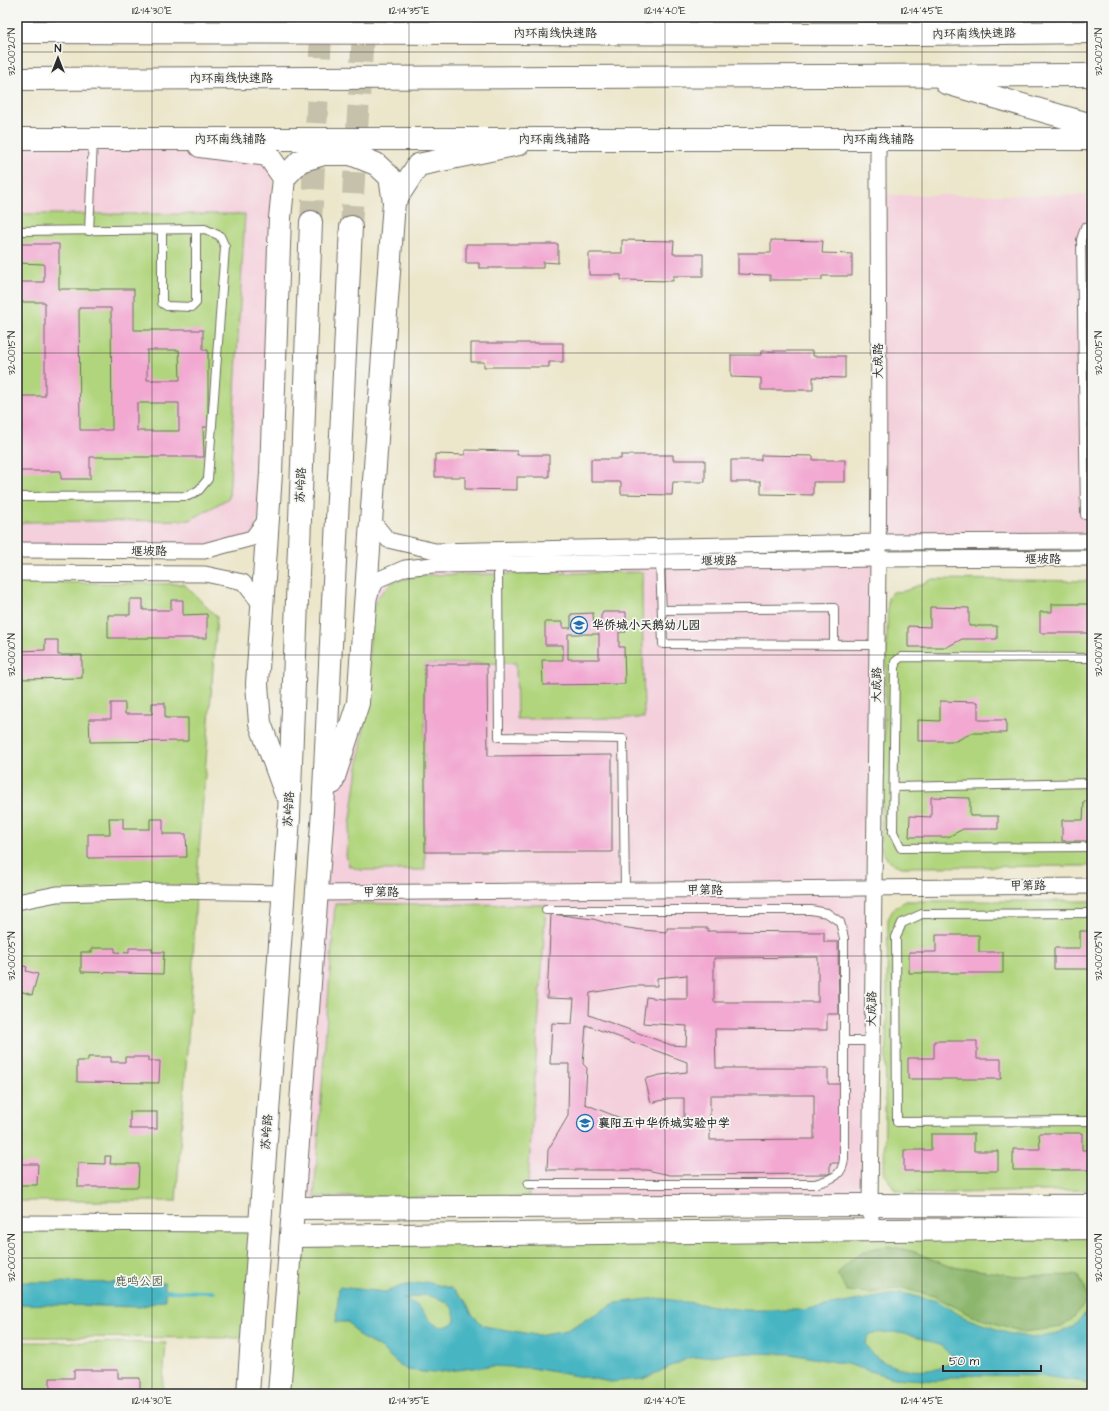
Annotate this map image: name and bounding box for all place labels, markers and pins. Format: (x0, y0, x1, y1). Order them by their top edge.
school or university icon: 华侨城小天鹅幼儿园 (569, 615, 589, 635)
place label: 华侨城小天鹅幼儿园 (592, 617, 700, 634)
school or university icon: 襄阳五中华侨城实验中学 (575, 1113, 595, 1133)
place label: 襄阳五中华侨城实验中学 (598, 1115, 730, 1132)

